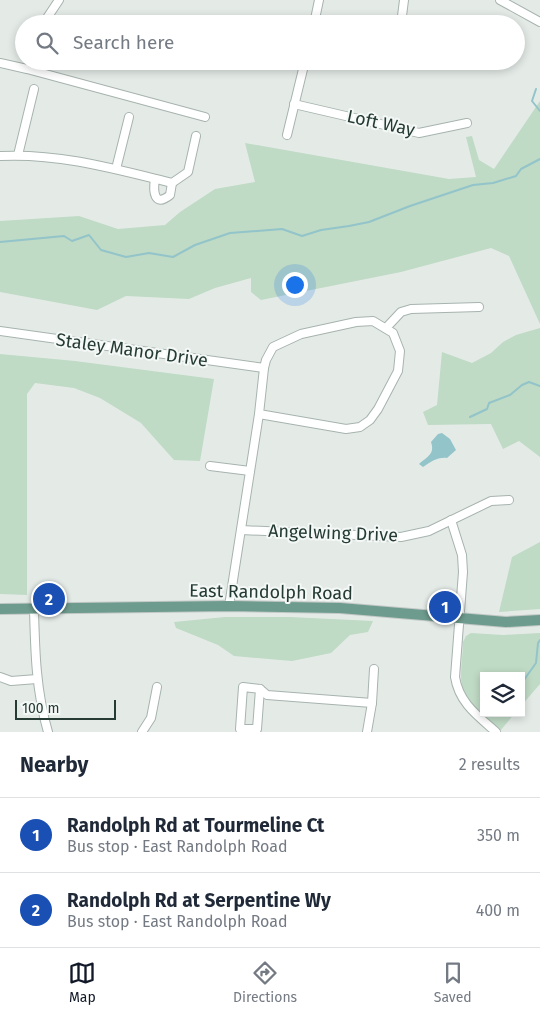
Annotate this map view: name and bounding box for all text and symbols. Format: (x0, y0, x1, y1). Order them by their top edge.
search box (15, 15, 525, 70)
icon: search (33, 29, 61, 57)
text: Search here (73, 31, 174, 54)
street label: Loft Way (345, 105, 417, 141)
your location (282, 272, 308, 298)
street label: Staley Manor Drive (55, 328, 209, 372)
street label: Angelwing Drive (268, 520, 398, 546)
pin: 2 (33, 580, 65, 618)
street label: East Randolph Road (189, 580, 353, 604)
pin: 1 (429, 588, 461, 626)
map controls (480, 672, 525, 717)
button: layers (480, 672, 525, 717)
scale bar (15, 697, 116, 720)
text: 100 m (22, 700, 59, 717)
text: Nearby (20, 752, 88, 778)
text: 2 results (459, 755, 520, 774)
text: Randolph Rd at Tourmeline Ct (67, 814, 324, 837)
text: 1 (32, 826, 40, 845)
text: 350 m (477, 826, 520, 845)
text: Bus stop · East Randolph Road (67, 837, 288, 856)
text: Randolph Rd at Serpentine Wy (67, 889, 331, 912)
text: 2 (32, 901, 40, 920)
text: 400 m (476, 901, 520, 920)
text: Bus stop · East Randolph Road (67, 912, 288, 931)
tab: Map (68, 959, 96, 1006)
tab: Directions (233, 959, 297, 1006)
tab: Saved (434, 959, 472, 1006)

